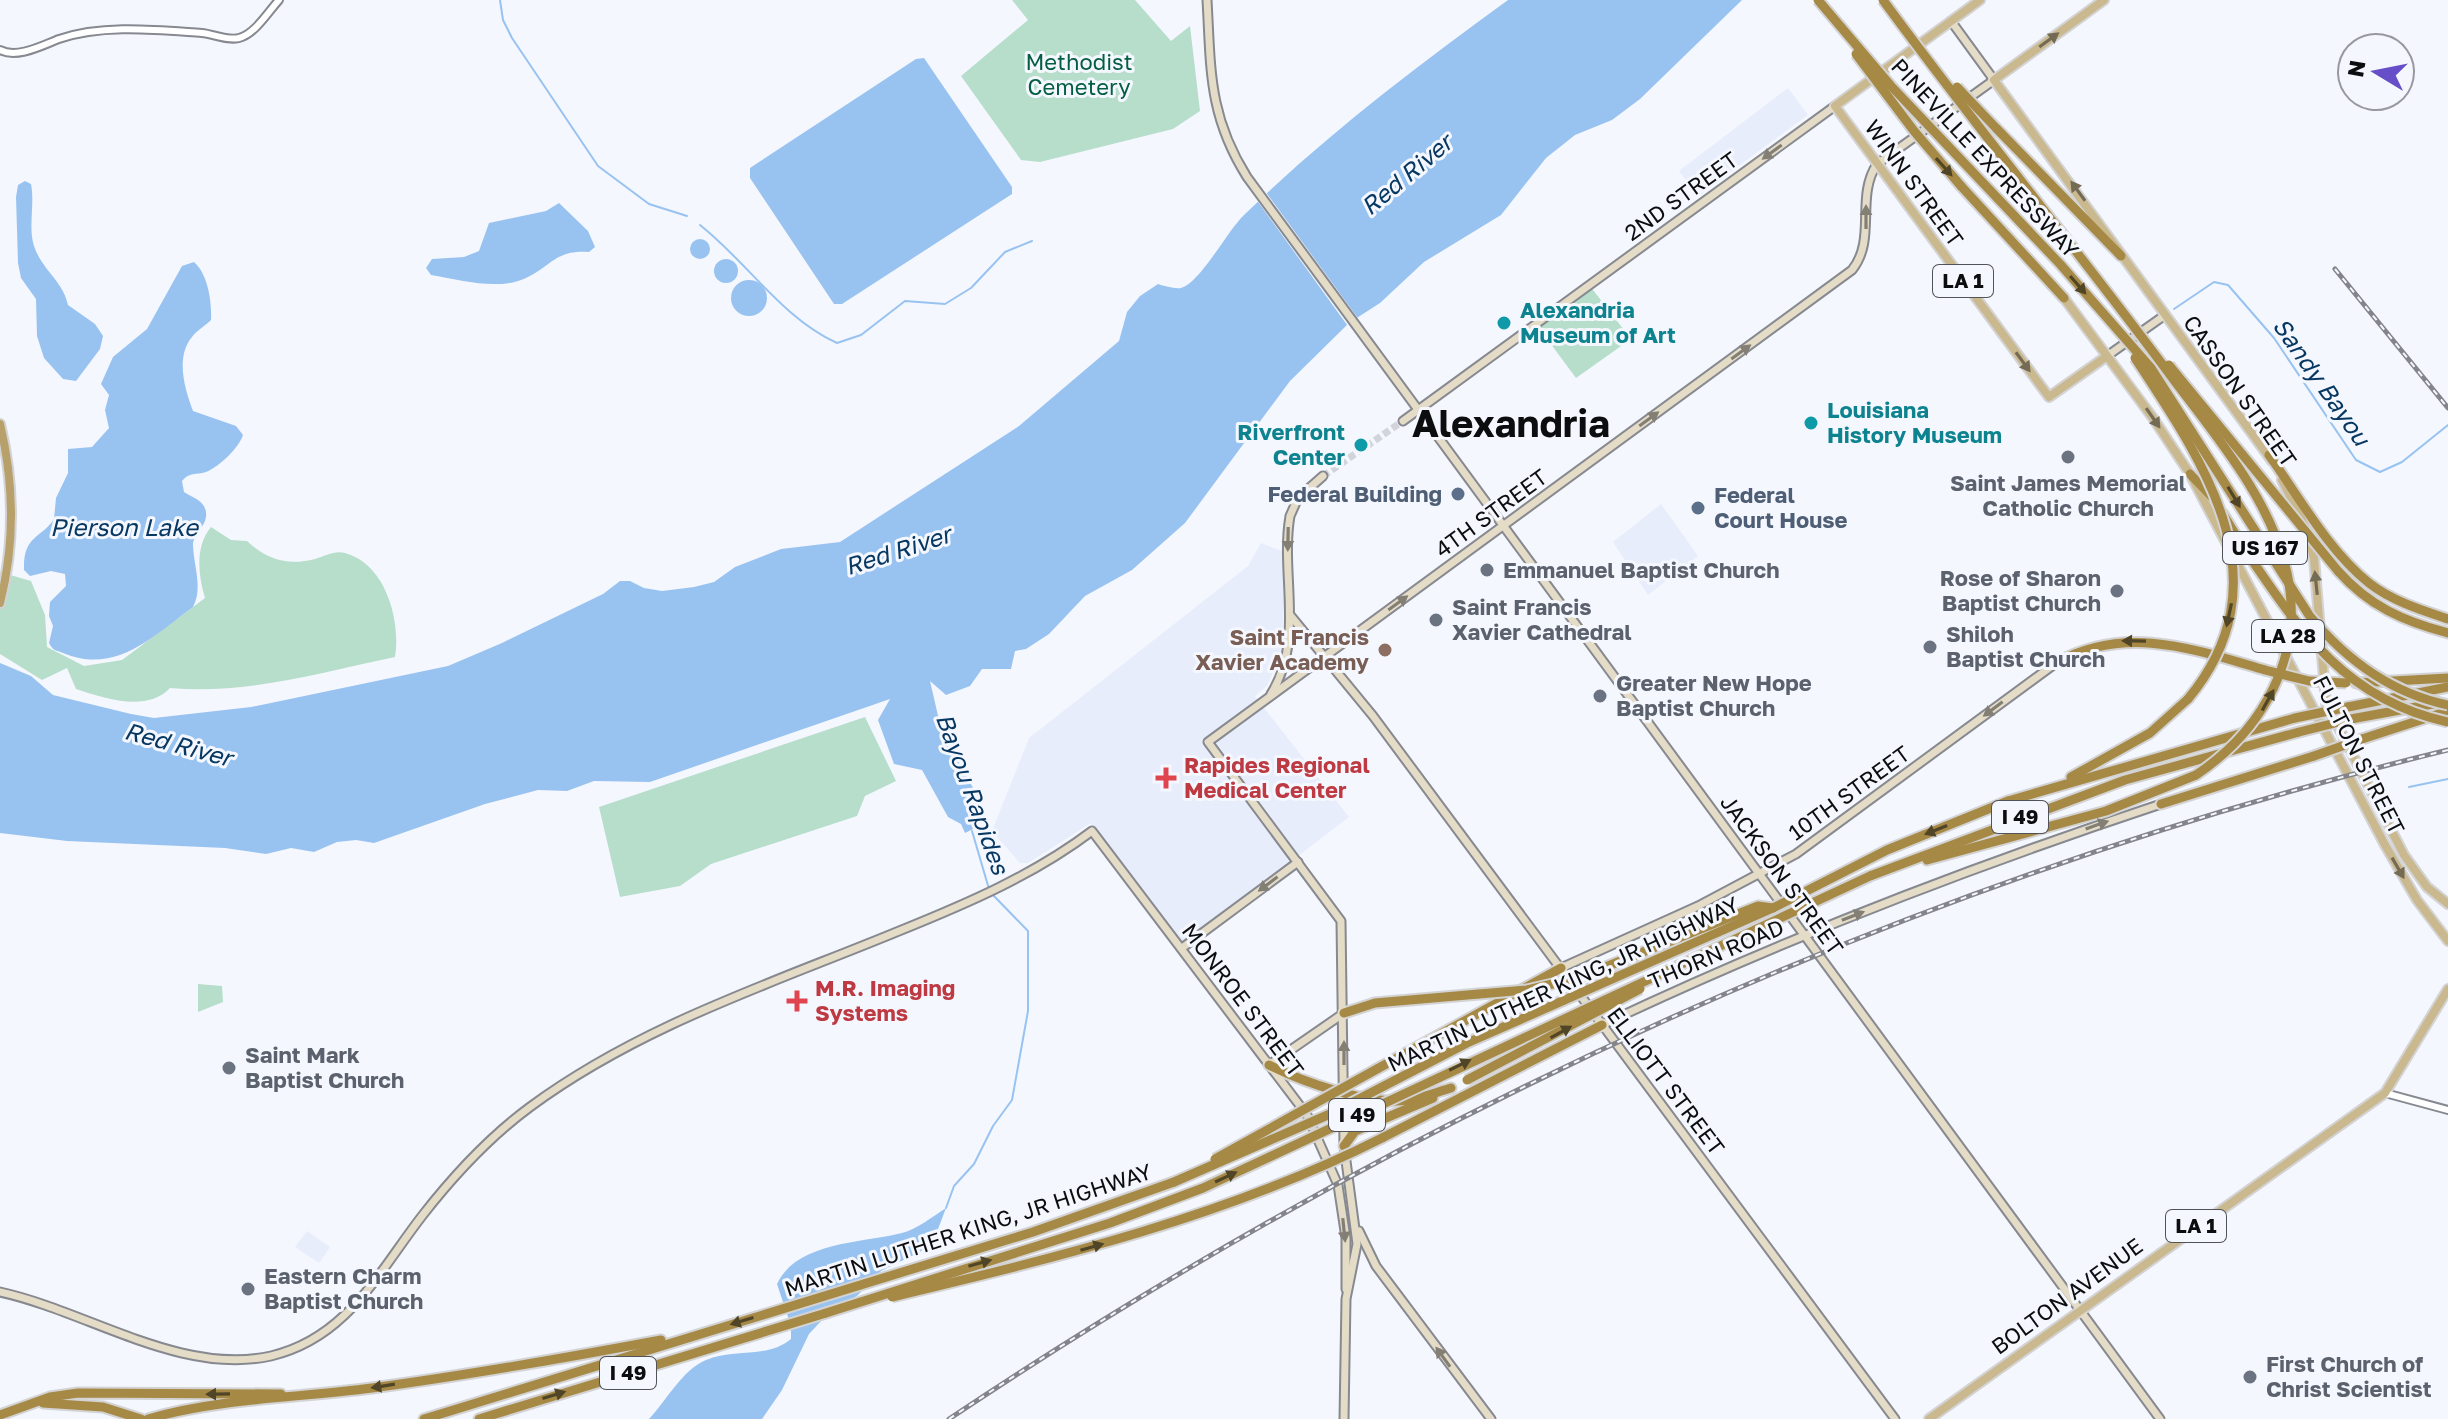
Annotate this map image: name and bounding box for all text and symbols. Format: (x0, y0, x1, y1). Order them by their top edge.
one-way arrow (2038, 32, 2060, 48)
north arrow (2336, 32, 2416, 112)
park label: Methodist Cemetery (1025, 48, 1133, 100)
street label: PINEVILLE EXPRESSWAY (1886, 52, 2085, 263)
text: N (2341, 58, 2371, 79)
street label: WINN STREET (1859, 114, 1970, 252)
water label: Red River (1355, 125, 1460, 220)
one-way arrow (1761, 144, 1782, 159)
street label: 2ND STREET (1619, 145, 1743, 246)
one-way arrow (1935, 157, 1953, 177)
one-way arrow (2070, 180, 2086, 202)
one-way arrow (1860, 204, 1872, 229)
road number: LA 1 (1933, 265, 1993, 297)
one-way arrow (2069, 275, 2086, 295)
place label: Alexandria Museum of Art (1520, 296, 1676, 348)
street label: CASSON STREET (2178, 310, 2303, 472)
water label: Sandy Bayou (2267, 312, 2378, 452)
marker: Alexandria Museum of Art (1495, 314, 1513, 332)
one-way arrow (1730, 345, 1751, 360)
one-way arrow (2015, 351, 2031, 373)
place label: Louisiana History Museum (1827, 396, 2002, 448)
district label: Alexandria (1412, 400, 1610, 445)
one-way arrow (2145, 408, 2160, 429)
one-way arrow (1638, 411, 1660, 427)
marker: Louisiana History Museum (1802, 414, 1820, 432)
place label: Riverfront Center (1237, 418, 1345, 470)
marker: Riverfront Center (1352, 436, 1370, 454)
marker: Saint James Memorial Catholic Church (2059, 448, 2077, 466)
street label: 4TH STREET (1429, 463, 1553, 562)
place label: Saint James Memorial Catholic Church (1950, 469, 2186, 521)
place label: Federal Building (1267, 480, 1442, 507)
place label: Federal Court House (1714, 481, 1848, 533)
marker: Federal Building (1449, 485, 1467, 503)
one-way arrow (2227, 486, 2241, 508)
marker: Federal Court House (1689, 499, 1707, 517)
water label: Pierson Lake (50, 512, 200, 541)
water label: Red River (841, 518, 958, 580)
one-way arrow (1282, 526, 1295, 552)
road number: US 167 (2223, 532, 2307, 564)
place label: Emmanuel Baptist Church (1503, 556, 1780, 583)
marker: Emmanuel Baptist Church (1478, 561, 1496, 579)
place label: Rose of Sharon Baptist Church (1940, 564, 2101, 616)
one-way arrow (2310, 570, 2323, 595)
marker: Rose of Sharon Baptist Church (2108, 582, 2126, 600)
place label: Saint Francis Xavier Cathedral (1452, 593, 1632, 645)
one-way arrow (1388, 596, 1409, 611)
one-way arrow (2222, 603, 2235, 628)
marker: Saint Francis Xavier Cathedral (1427, 611, 1445, 629)
place label: Shiloh Baptist Church (1946, 620, 2105, 672)
road number: LA 28 (2252, 620, 2324, 652)
place label: Saint Francis Xavier Academy (1195, 623, 1369, 675)
one-way arrow (2121, 635, 2146, 647)
marker: Shiloh Baptist Church (1921, 638, 1939, 656)
marker: Saint Francis Xavier Academy (1376, 641, 1394, 659)
place label: Greater New Hope Baptist Church (1616, 669, 1812, 721)
street label: FULTON STREET (2308, 671, 2411, 839)
marker: Greater New Hope Baptist Church (1591, 687, 1609, 705)
one-way arrow (2261, 688, 2275, 711)
one-way arrow (1982, 700, 2003, 716)
water label: Bayou Rapides (930, 709, 1016, 880)
water label: Red River (122, 715, 239, 773)
street label: 10TH STREET (1783, 739, 1915, 846)
place label: Rapides Regional Medical Center (1184, 751, 1370, 803)
marker: Rapides Regional Medical Center (1155, 767, 1177, 789)
street label: JACKSON STREET (1715, 789, 1850, 960)
road number: I 49 (1992, 801, 2048, 833)
one-way arrow (2085, 819, 2109, 831)
one-way arrow (1924, 824, 1948, 837)
one-way arrow (2391, 856, 2405, 879)
one-way arrow (1258, 876, 1278, 892)
street label: MARTIN LUTHER KING, JR HIGHWAY (1383, 890, 1743, 1077)
one-way arrow (1841, 909, 1865, 922)
street label: THORN ROAD (1644, 913, 1788, 994)
street label: MONROE STREET (1177, 918, 1310, 1082)
place label: M.R. Imaging Systems (815, 974, 955, 1026)
marker: M.R. Imaging Systems (786, 990, 808, 1012)
street label: ELLIOTT STREET (1602, 1001, 1731, 1160)
one-way arrow (1550, 1025, 1572, 1039)
one-way arrow (1338, 1040, 1350, 1065)
place label: Saint Mark Baptist Church (245, 1041, 404, 1093)
one-way arrow (1449, 1058, 1472, 1072)
marker: Saint Mark Baptist Church (220, 1059, 238, 1077)
road number: I 49 (1329, 1099, 1385, 1131)
street label: MARTIN LUTHER KING, JR HIGHWAY (781, 1157, 1155, 1302)
one-way arrow (1214, 1170, 1237, 1184)
road number: LA 1 (2166, 1210, 2226, 1242)
one-way arrow (1338, 1218, 1351, 1243)
street label: BOLTON AVENUE (1986, 1232, 2148, 1360)
one-way arrow (1080, 1240, 1105, 1252)
one-way arrow (969, 1256, 993, 1269)
place label: Eastern Charm Baptist Church (264, 1262, 423, 1314)
marker: Eastern Charm Baptist Church (239, 1280, 257, 1298)
one-way arrow (729, 1315, 753, 1328)
one-way arrow (1436, 1346, 1452, 1367)
place label: First Church of Christ Scientist (2266, 1350, 2432, 1402)
road number: I 49 (600, 1357, 656, 1389)
marker: First Church of Christ Scientist (2241, 1368, 2259, 1386)
one-way arrow (371, 1380, 396, 1393)
one-way arrow (205, 1388, 230, 1400)
one-way arrow (542, 1389, 566, 1401)

